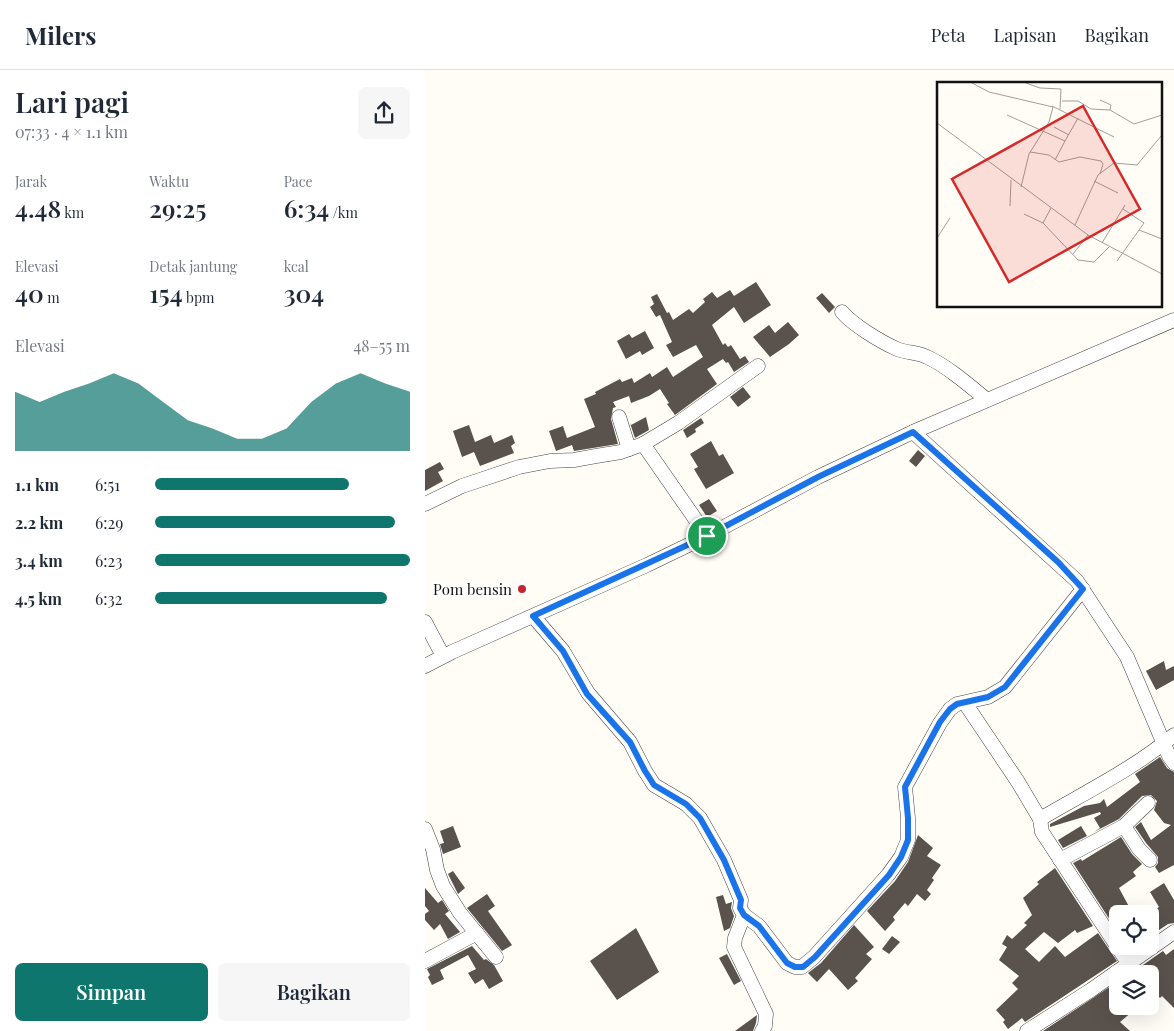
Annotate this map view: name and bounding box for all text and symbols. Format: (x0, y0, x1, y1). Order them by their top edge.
text: Milers (25, 19, 96, 51)
text: Peta (931, 23, 966, 47)
text: Lapisan (994, 23, 1057, 47)
text: Bagikan (1085, 23, 1149, 47)
inset map (937, 82, 1161, 308)
text: Lari pagi (15, 83, 129, 120)
button: share (358, 87, 410, 139)
text: 07:33 · 4 × 1.1 km (15, 121, 128, 142)
text: Jarak (15, 172, 47, 191)
text: Waktu (149, 172, 189, 191)
text: Pace (284, 172, 313, 191)
text: 4.48 (15, 191, 61, 224)
text: 29:25 (149, 191, 206, 224)
text: 6:34 (284, 191, 329, 224)
text: km (61, 203, 84, 222)
text: /km (329, 203, 358, 222)
text: Elevasi (15, 257, 59, 276)
text: Detak jantung (149, 257, 237, 276)
text: kcal (284, 257, 309, 276)
text: 40 (15, 276, 44, 309)
text: 154 (149, 276, 183, 309)
text: 304 (284, 276, 324, 309)
text: m (44, 288, 60, 307)
text: bpm (183, 288, 214, 307)
text: Elevasi (15, 335, 65, 356)
text: 48–55 m (353, 335, 410, 356)
text: 1.1 km (15, 474, 59, 495)
text: 6:51 (95, 474, 120, 495)
text: 2.2 km (15, 512, 63, 533)
text: 6:29 (95, 512, 123, 533)
pin (686, 515, 728, 557)
icon: arrive (693, 522, 721, 550)
text: 3.4 km (15, 550, 63, 571)
text: 6:23 (95, 550, 122, 571)
place label: Pom bensin (433, 579, 512, 599)
marker: Pom bensin (516, 583, 528, 595)
text: 4.5 km (15, 588, 62, 609)
text: 6:32 (95, 588, 122, 609)
map controls (1109, 905, 1159, 1015)
button: locate (1109, 905, 1159, 955)
button: Simpan (15, 963, 208, 1021)
button: Bagikan (218, 963, 410, 1021)
button: layers (1109, 965, 1159, 1015)

